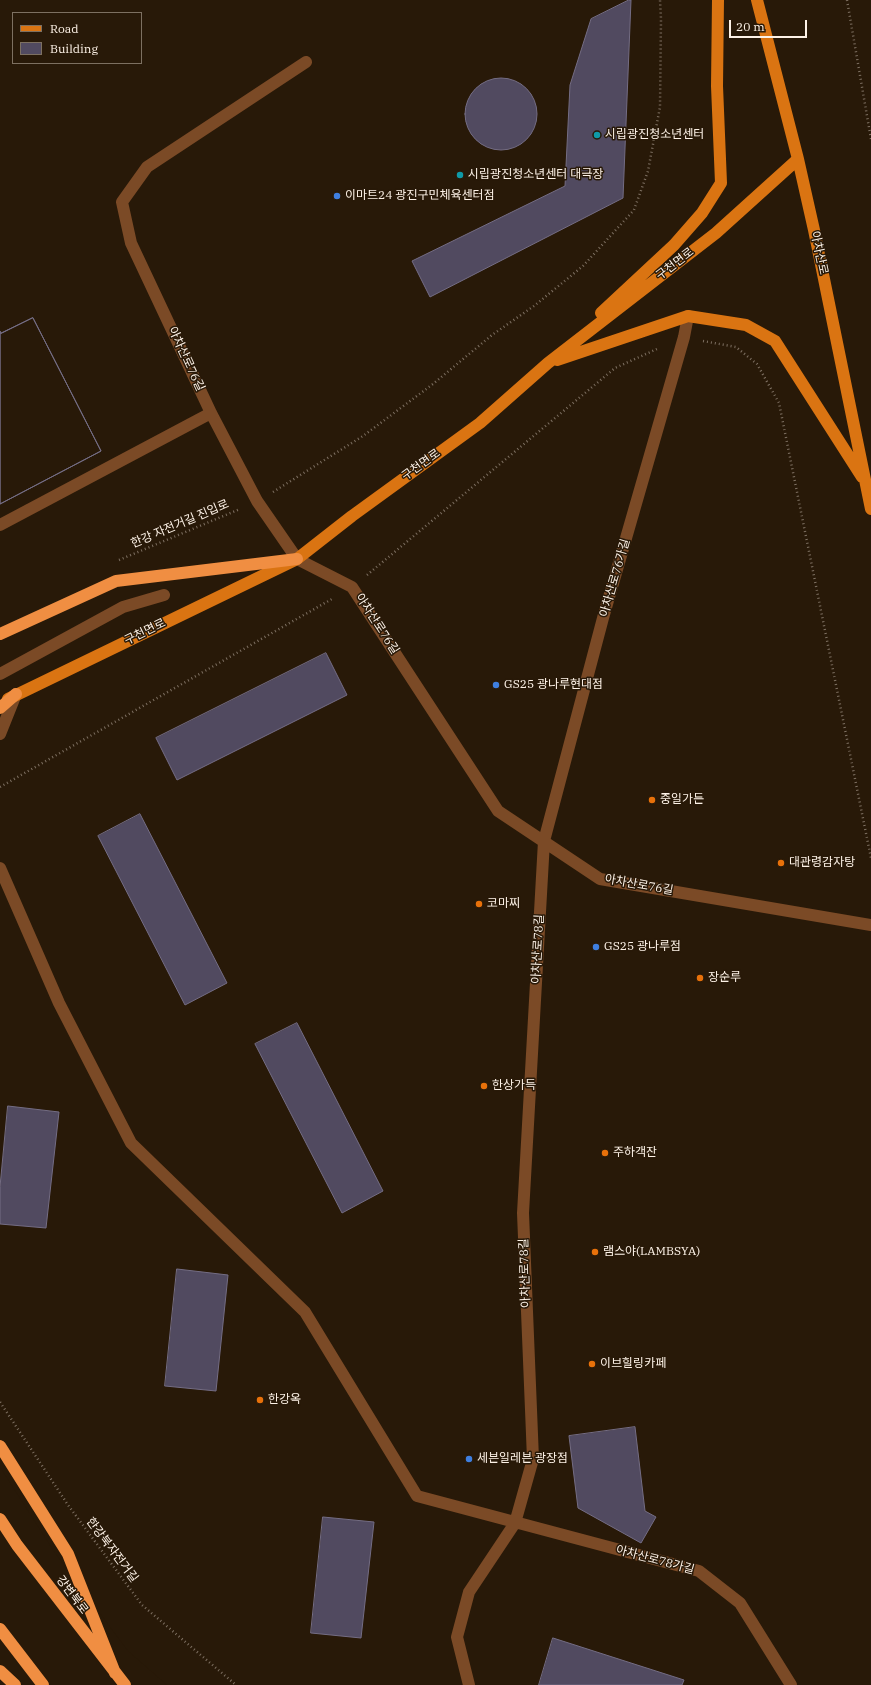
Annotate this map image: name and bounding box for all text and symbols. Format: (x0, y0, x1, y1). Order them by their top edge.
legend (12, 12, 142, 64)
scale bar (731, 12, 809, 38)
text: 20 m (736, 19, 765, 34)
text: Road (50, 21, 79, 36)
text: Building (50, 41, 98, 56)
place label: 시립광진청소년센터 (605, 128, 704, 142)
marker: 시립광진청소년센터 (592, 130, 602, 140)
place label: 시립광진청소년센터 대극장 (468, 168, 603, 182)
marker: 시립광진청소년센터 대극장 (455, 170, 465, 180)
place label: 이마트24 광진구민체육센터점 (345, 189, 495, 203)
marker: 이마트24 광진구민체육센터점 (332, 191, 342, 201)
street label: 아차산로 (807, 230, 831, 276)
street label: 구천면로 (653, 245, 697, 283)
street label: 아차산로76길 (165, 324, 207, 394)
street label: 구천면로 (399, 446, 443, 484)
street label: 한강 자전거길 진입로 (129, 497, 231, 551)
street label: 아차산로76가길 (597, 537, 633, 619)
street label: 아차산로76길 (352, 591, 402, 657)
street label: 구천면로 (122, 616, 168, 648)
place label: GS25 광나루현대점 (504, 678, 603, 692)
marker: GS25 광나루현대점 (491, 680, 501, 690)
place label: 중일가든 (660, 793, 704, 807)
marker: 중일가든 (647, 795, 657, 805)
place label: 대관령감자탕 (789, 856, 855, 870)
marker: 대관령감자탕 (776, 858, 786, 868)
street label: 아차산로76길 (603, 872, 675, 898)
place label: 코마찌 (487, 897, 520, 911)
marker: 코마찌 (474, 899, 484, 909)
street label: 아차산로78길 (529, 914, 547, 984)
place label: GS25 광나루점 (604, 940, 681, 954)
marker: GS25 광나루점 (591, 942, 601, 952)
place label: 장순루 (708, 971, 741, 985)
marker: 장순루 (695, 973, 705, 983)
place label: 한상가득 (492, 1079, 536, 1093)
marker: 한상가득 (479, 1081, 489, 1091)
place label: 주하객잔 (613, 1146, 657, 1160)
marker: 주하객잔 (600, 1148, 610, 1158)
street label: 아차산로78길 (517, 1238, 533, 1308)
place label: 램스야(LAMBSYA) (603, 1245, 700, 1259)
marker: 램스야(LAMBSYA) (590, 1247, 600, 1257)
place label: 이브힐링카페 (600, 1357, 666, 1371)
marker: 이브힐링카페 (587, 1359, 597, 1369)
place label: 한강옥 (268, 1393, 301, 1407)
marker: 한강옥 (255, 1395, 265, 1405)
place label: 세븐일레븐 광장점 (477, 1452, 568, 1466)
marker: 세븐일레븐 광장점 (464, 1454, 474, 1464)
street label: 한강북자전거길 (83, 1515, 141, 1585)
street label: 아차산로78가길 (614, 1543, 696, 1577)
street label: 강변북로 (53, 1573, 91, 1617)

